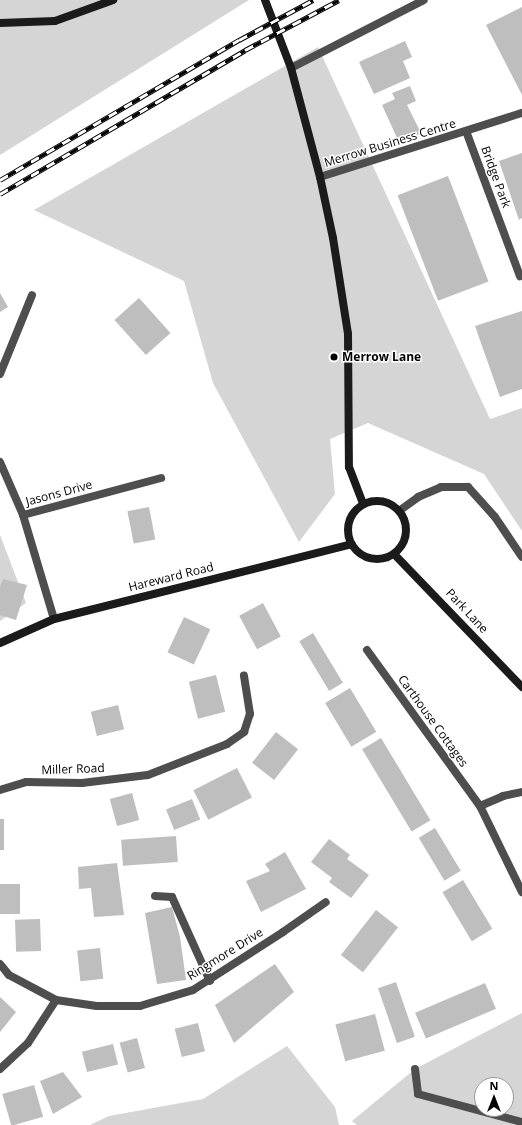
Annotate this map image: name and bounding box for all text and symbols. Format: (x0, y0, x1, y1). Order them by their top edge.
street label: Merrow Business Centre (322, 116, 458, 170)
street label: Bridge Park (478, 144, 514, 210)
place label: Merrow Lane (342, 350, 421, 364)
marker: Merrow Lane (329, 352, 339, 362)
street label: Jasons Drive (24, 477, 94, 509)
street label: Hareward Road (127, 559, 215, 595)
street label: Park Lane (443, 586, 491, 636)
street label: Carthouse Cottages (395, 672, 471, 770)
street label: Miller Road (41, 761, 105, 777)
street label: Ringmore Drive (184, 925, 266, 983)
north arrow (474, 1077, 514, 1117)
text: N (490, 1078, 498, 1093)

